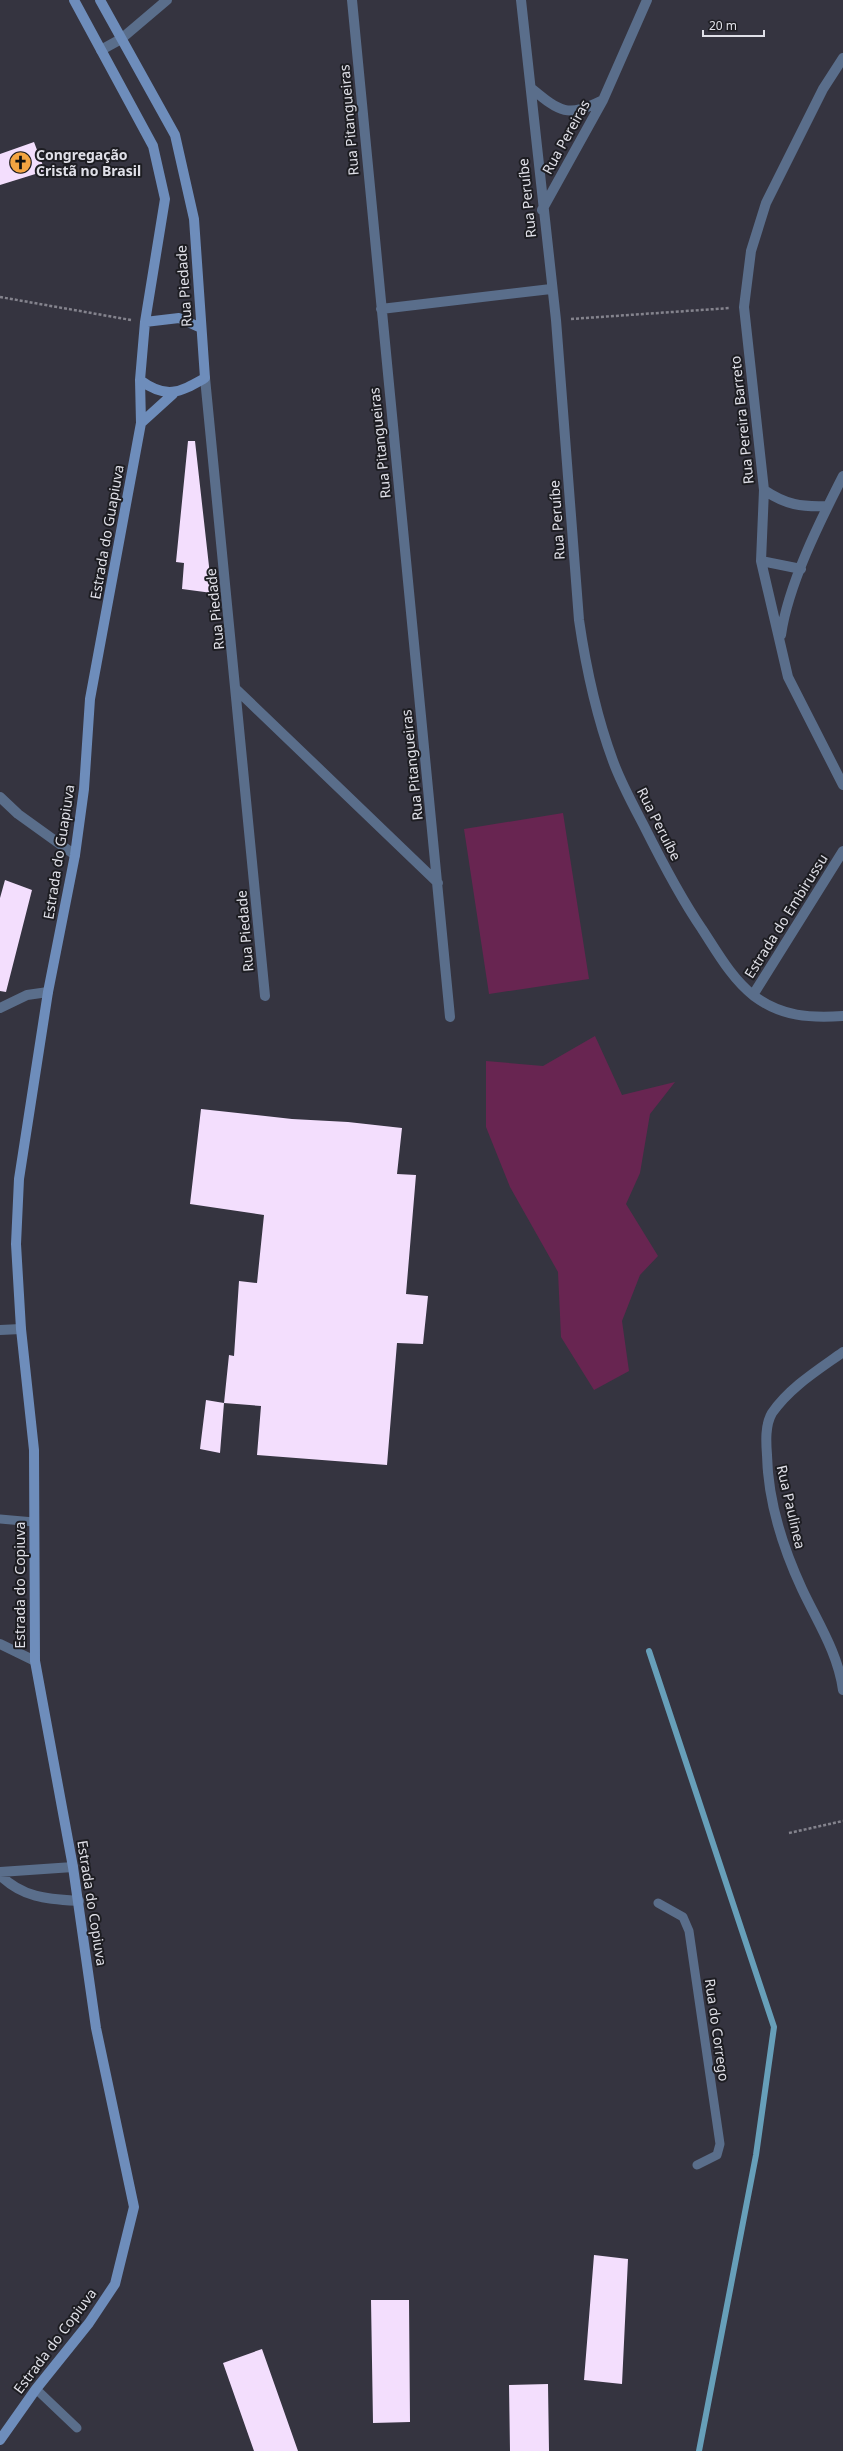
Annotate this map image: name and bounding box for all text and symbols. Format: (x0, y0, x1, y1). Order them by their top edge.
scale bar (703, 12, 764, 38)
text: 20 m (709, 17, 737, 34)
street label: Rua Pitangueiras (334, 63, 363, 176)
street label: Rua Pereiras (537, 96, 594, 177)
place label: Congregação Cristã no Brasil (36, 145, 141, 180)
church icon: Congregação Cristã no Brasil (8, 150, 34, 176)
street label: Rua Peruíbe (513, 157, 540, 239)
street label: Rua Piedade (171, 244, 196, 328)
street label: Rua Pereira Barreto (725, 355, 758, 485)
street label: Rua Pitangueiras (364, 386, 395, 499)
street label: Estrada do Guapiuva (85, 463, 128, 601)
street label: Rua Peruíbe (544, 479, 569, 560)
street label: Rua Piedade (201, 567, 228, 651)
street label: Rua Pitangueiras (396, 708, 427, 821)
street label: Estrada do Guapiuva (38, 783, 79, 921)
street label: Rua Peruíbe (633, 784, 686, 864)
street label: Estrada do Embirussu (740, 850, 832, 982)
street label: Rua Piedade (231, 889, 258, 973)
street label: Rua Paulinea (773, 1463, 810, 1551)
street label: Estrada do Copiuva (10, 1522, 29, 1648)
street label: Estrada do Copiuva (73, 1839, 112, 1967)
street label: Rua do Corrego (701, 1978, 734, 2082)
street label: Estrada do Copiuva (9, 2284, 100, 2397)

